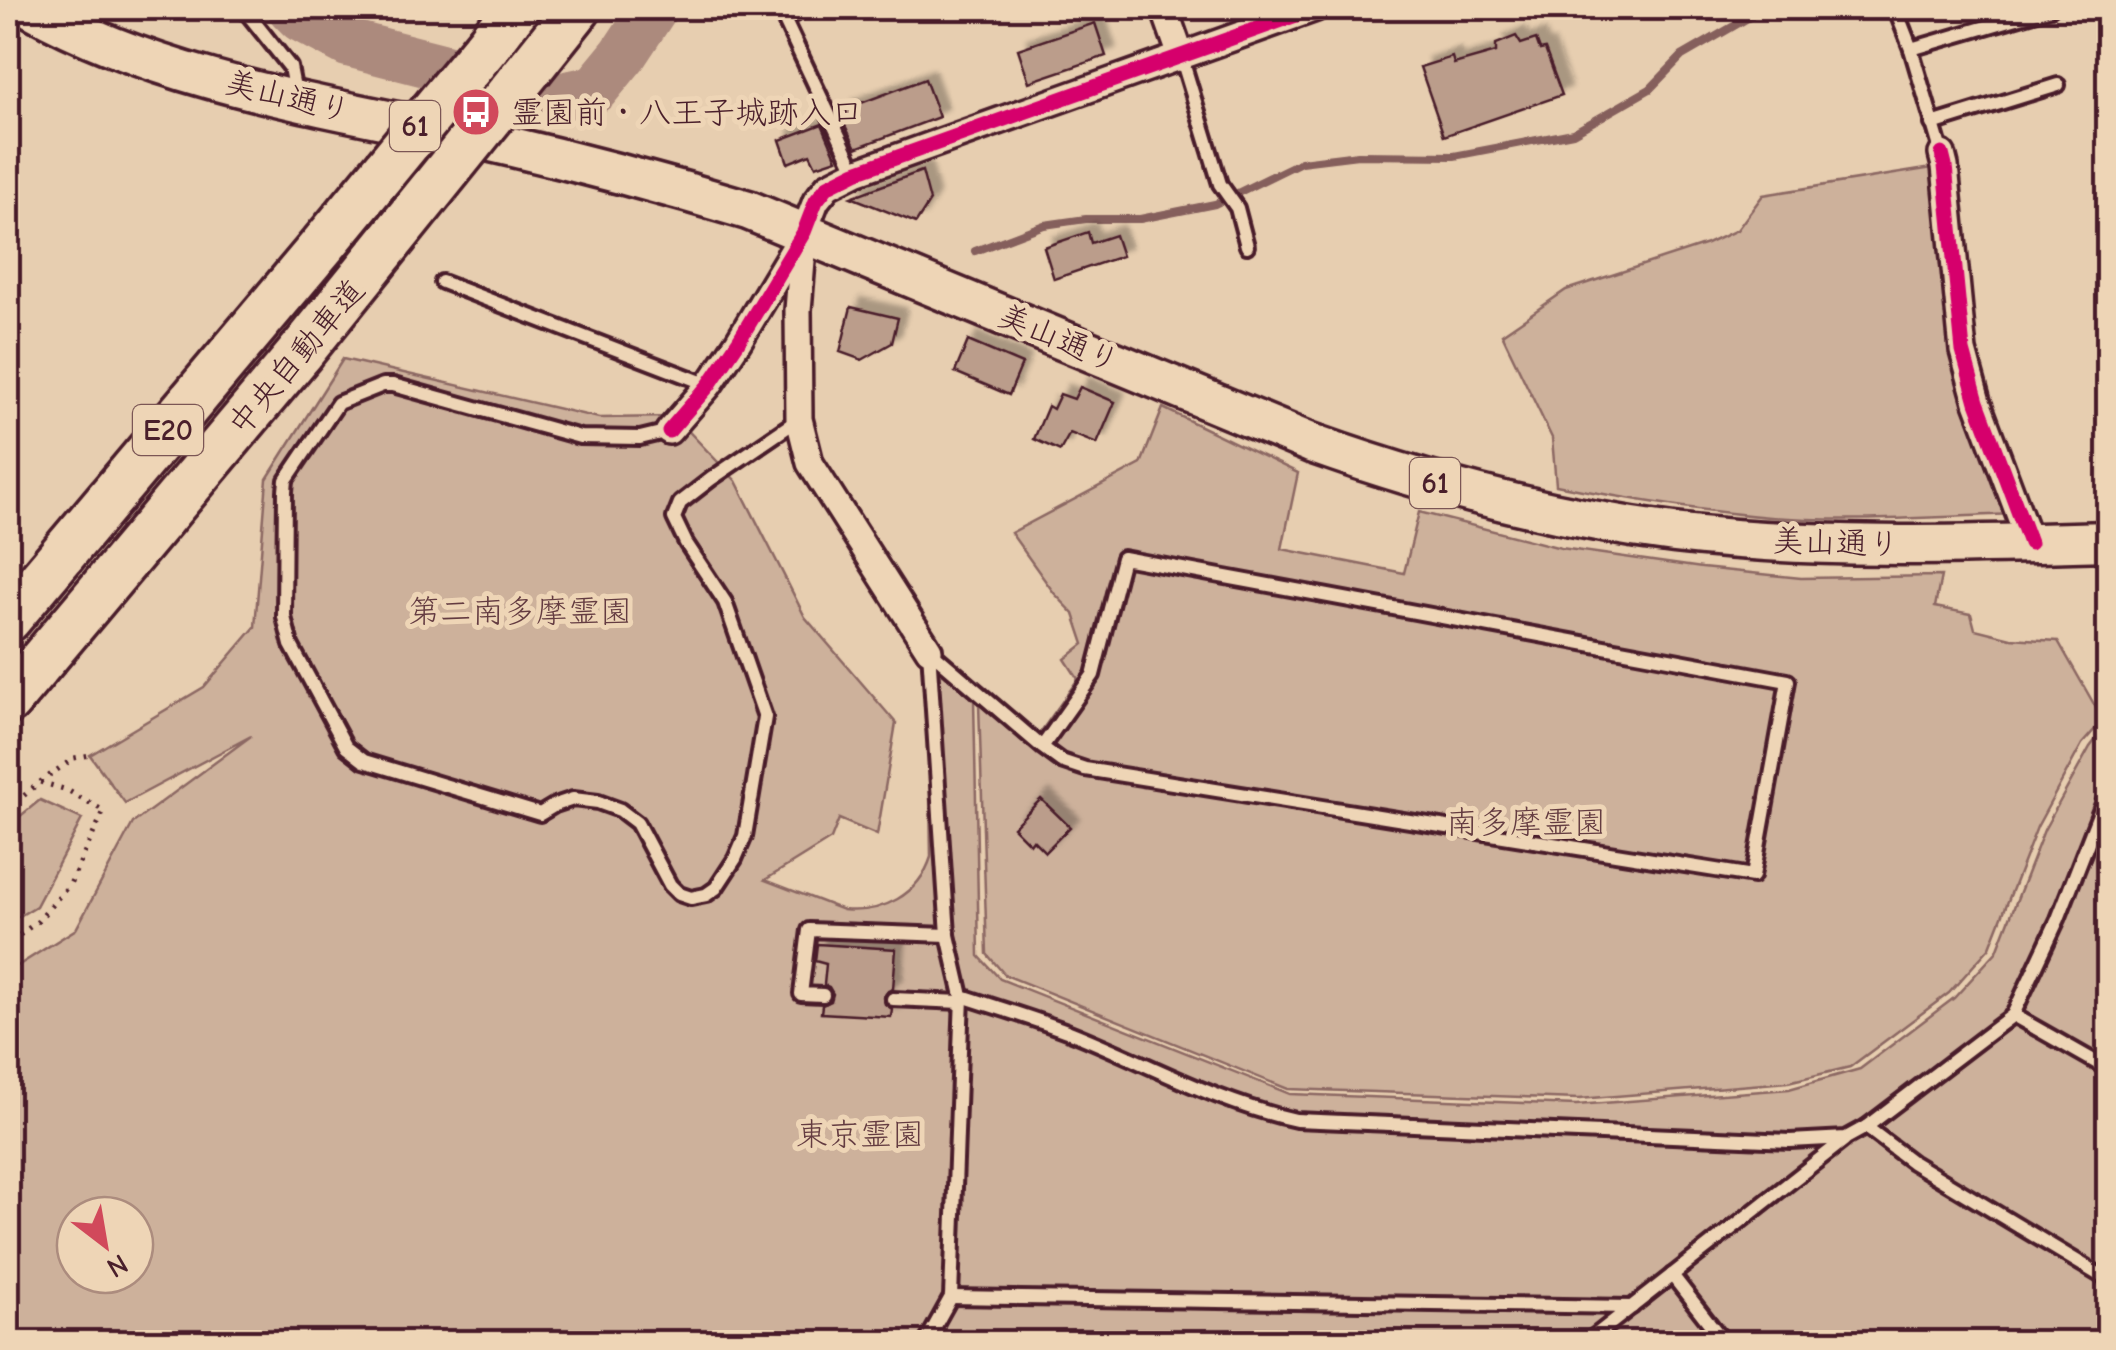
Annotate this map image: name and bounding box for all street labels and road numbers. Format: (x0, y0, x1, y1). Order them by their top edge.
street label: 美山通り (221, 63, 354, 130)
road number: 61 (390, 101, 440, 151)
street label: 中央自動車道 (220, 272, 372, 443)
street label: 美山通り (993, 296, 1125, 380)
road number: E20 (133, 405, 203, 455)
road number: 61 (1410, 458, 1460, 508)
street label: 美山通り (1771, 522, 1901, 563)

